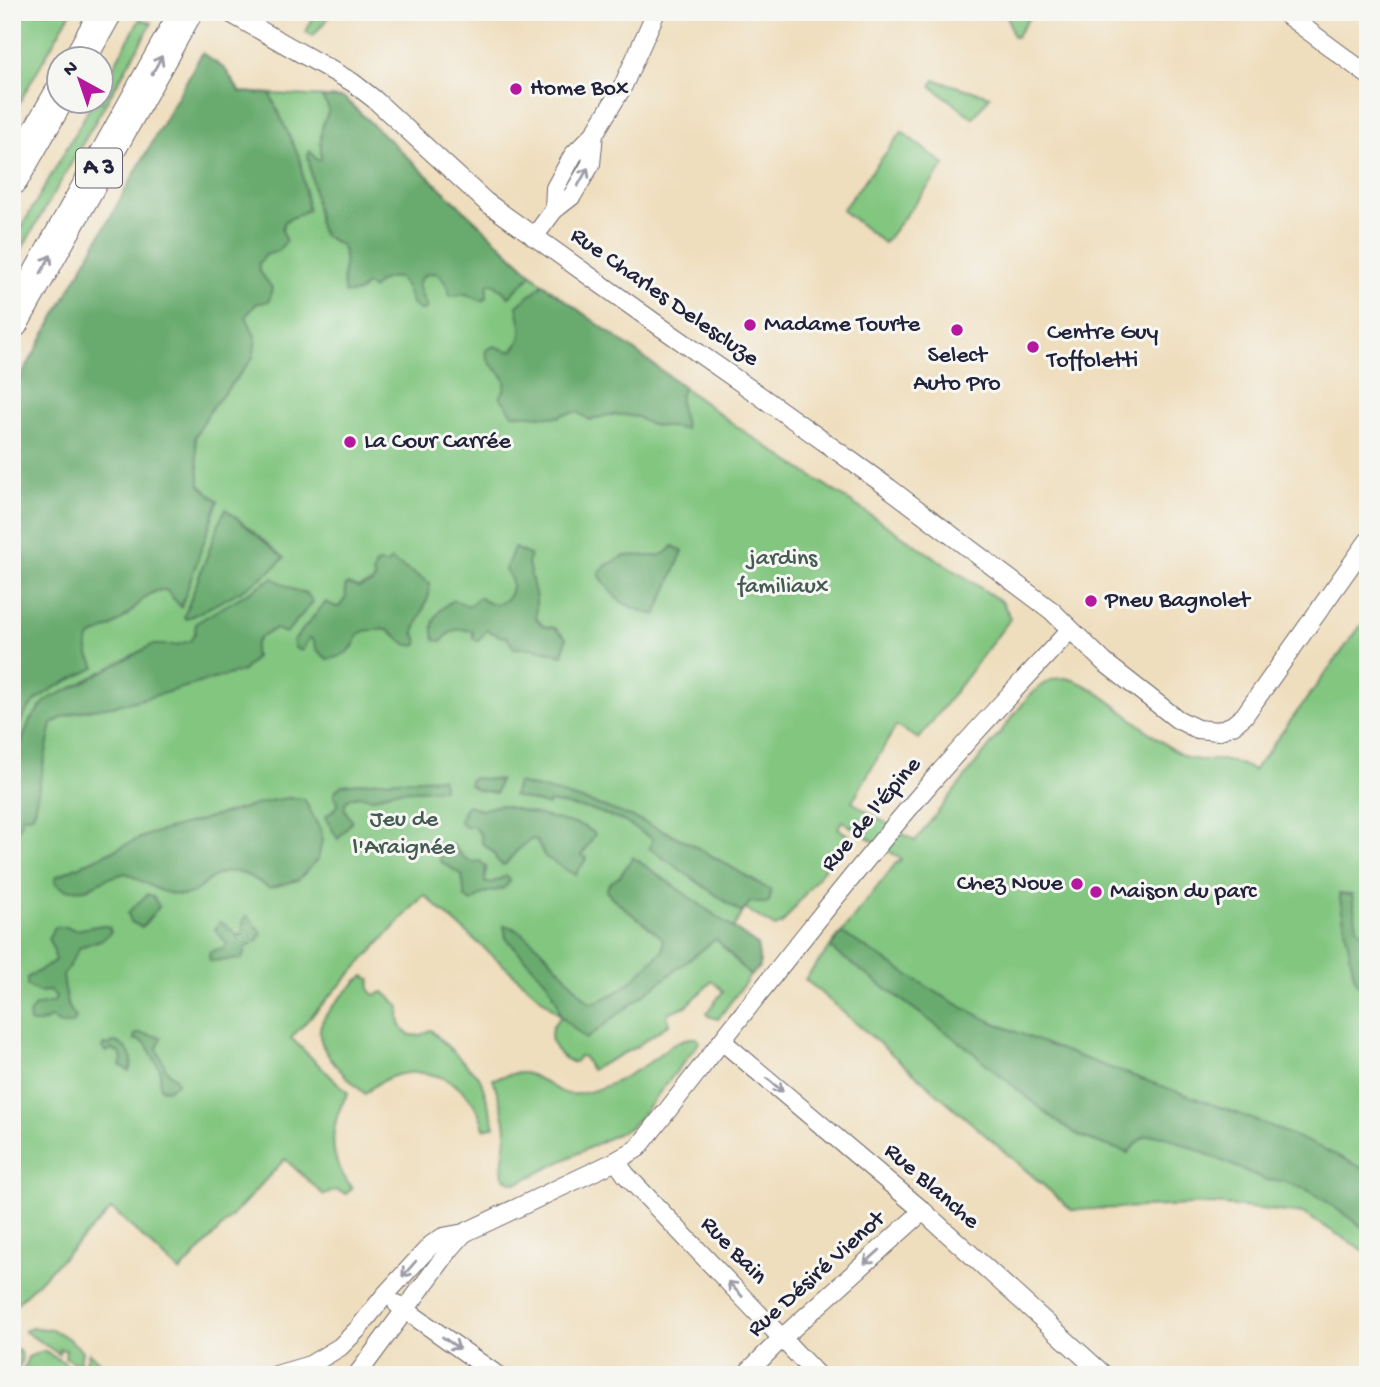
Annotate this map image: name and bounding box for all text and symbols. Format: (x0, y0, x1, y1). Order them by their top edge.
north arrow (46, 46, 116, 116)
one-way arrow (151, 55, 164, 76)
text: N (59, 57, 83, 82)
place label: Home Box (530, 75, 629, 104)
marker: Home Box (508, 81, 524, 97)
road number: A 3 (76, 148, 122, 188)
one-way arrow (577, 167, 590, 188)
street label: Rue Charles Delescluze (564, 222, 765, 374)
one-way arrow (39, 254, 53, 274)
place label: Madame Tourte (764, 311, 921, 340)
marker: Madame Tourte (742, 317, 758, 333)
place label: Centre Guy Toffoletti (1045, 319, 1159, 376)
marker: Select Auto Pro (949, 322, 965, 338)
marker: Centre Guy Toffoletti (1025, 339, 1041, 355)
place label: Select Auto Pro (913, 342, 1001, 399)
place label: La Cour Carrée (364, 428, 511, 457)
marker: La Cour Carrée (342, 434, 358, 450)
park label: jardins familiaux (737, 545, 829, 602)
place label: Pneu Bagnolet (1104, 587, 1252, 616)
marker: Pneu Bagnolet (1083, 593, 1099, 609)
street label: Rue de l'Épine (816, 751, 929, 878)
park label: Jeu de l'Araignée (353, 806, 456, 863)
place label: Chez Noue (957, 870, 1064, 899)
marker: Chez Noue (1069, 876, 1085, 892)
place label: Maison du parc (1110, 878, 1257, 907)
marker: Maison du parc (1088, 884, 1104, 900)
one-way arrow (765, 1077, 783, 1093)
street label: Rue Blanche (877, 1137, 985, 1237)
street label: Rue Désiré Vienot (742, 1204, 893, 1344)
street label: Rue Bain (693, 1211, 773, 1292)
one-way arrow (864, 1249, 882, 1265)
one-way arrow (401, 1259, 417, 1277)
one-way arrow (726, 1281, 743, 1298)
one-way arrow (441, 1336, 460, 1350)

